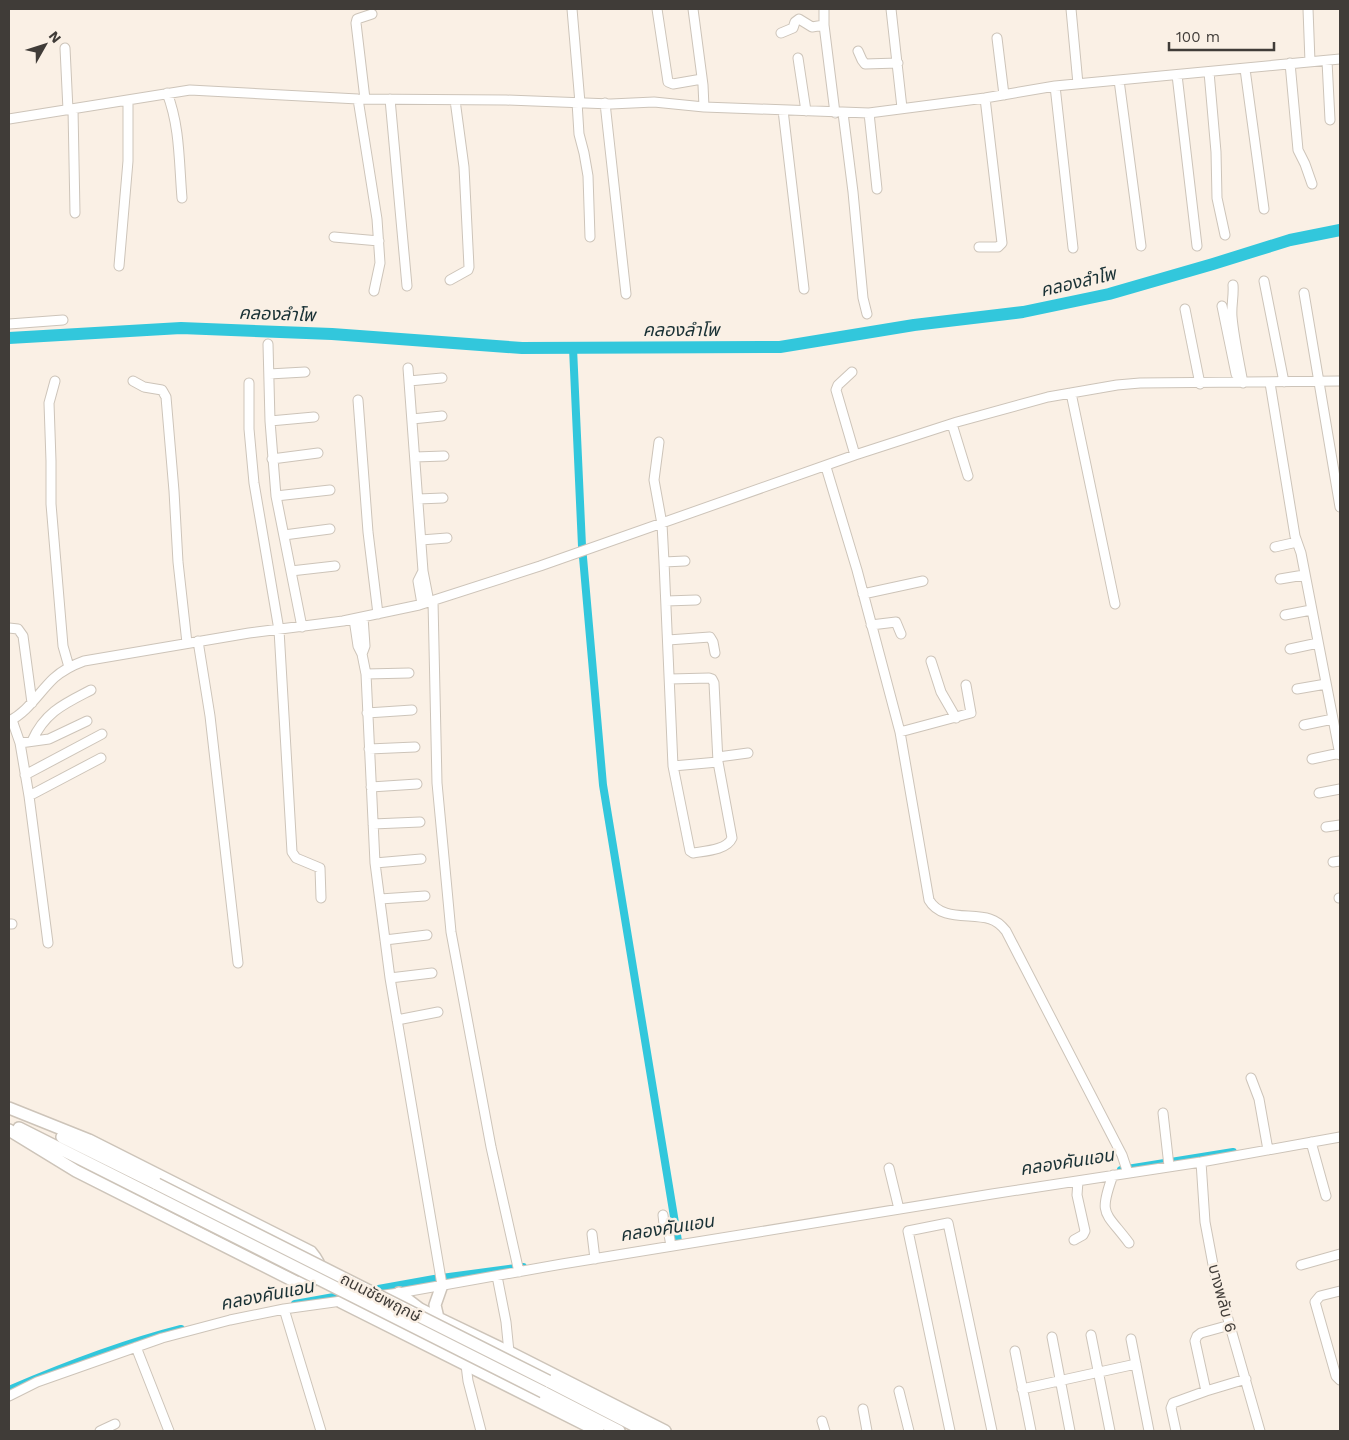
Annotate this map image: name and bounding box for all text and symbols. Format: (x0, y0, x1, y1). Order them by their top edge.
north arrow (20, 20, 70, 70)
scale bar (1169, 20, 1274, 52)
text: N (46, 28, 65, 46)
text: 100 m (1176, 28, 1220, 46)
water label: คลองลำโพ (1038, 262, 1120, 300)
water label: คลองลำโพ (238, 302, 318, 325)
water label: คลองลำโพ (643, 319, 722, 340)
water label: คลองคันแอน (1018, 1144, 1116, 1179)
water label: คลองคันแอน (618, 1210, 716, 1245)
street label: บางพลับ 6 (1204, 1262, 1241, 1334)
street label: ถนนชัยพฤกษ์ (337, 1269, 424, 1326)
water label: คลองคันแอน (218, 1275, 316, 1314)

